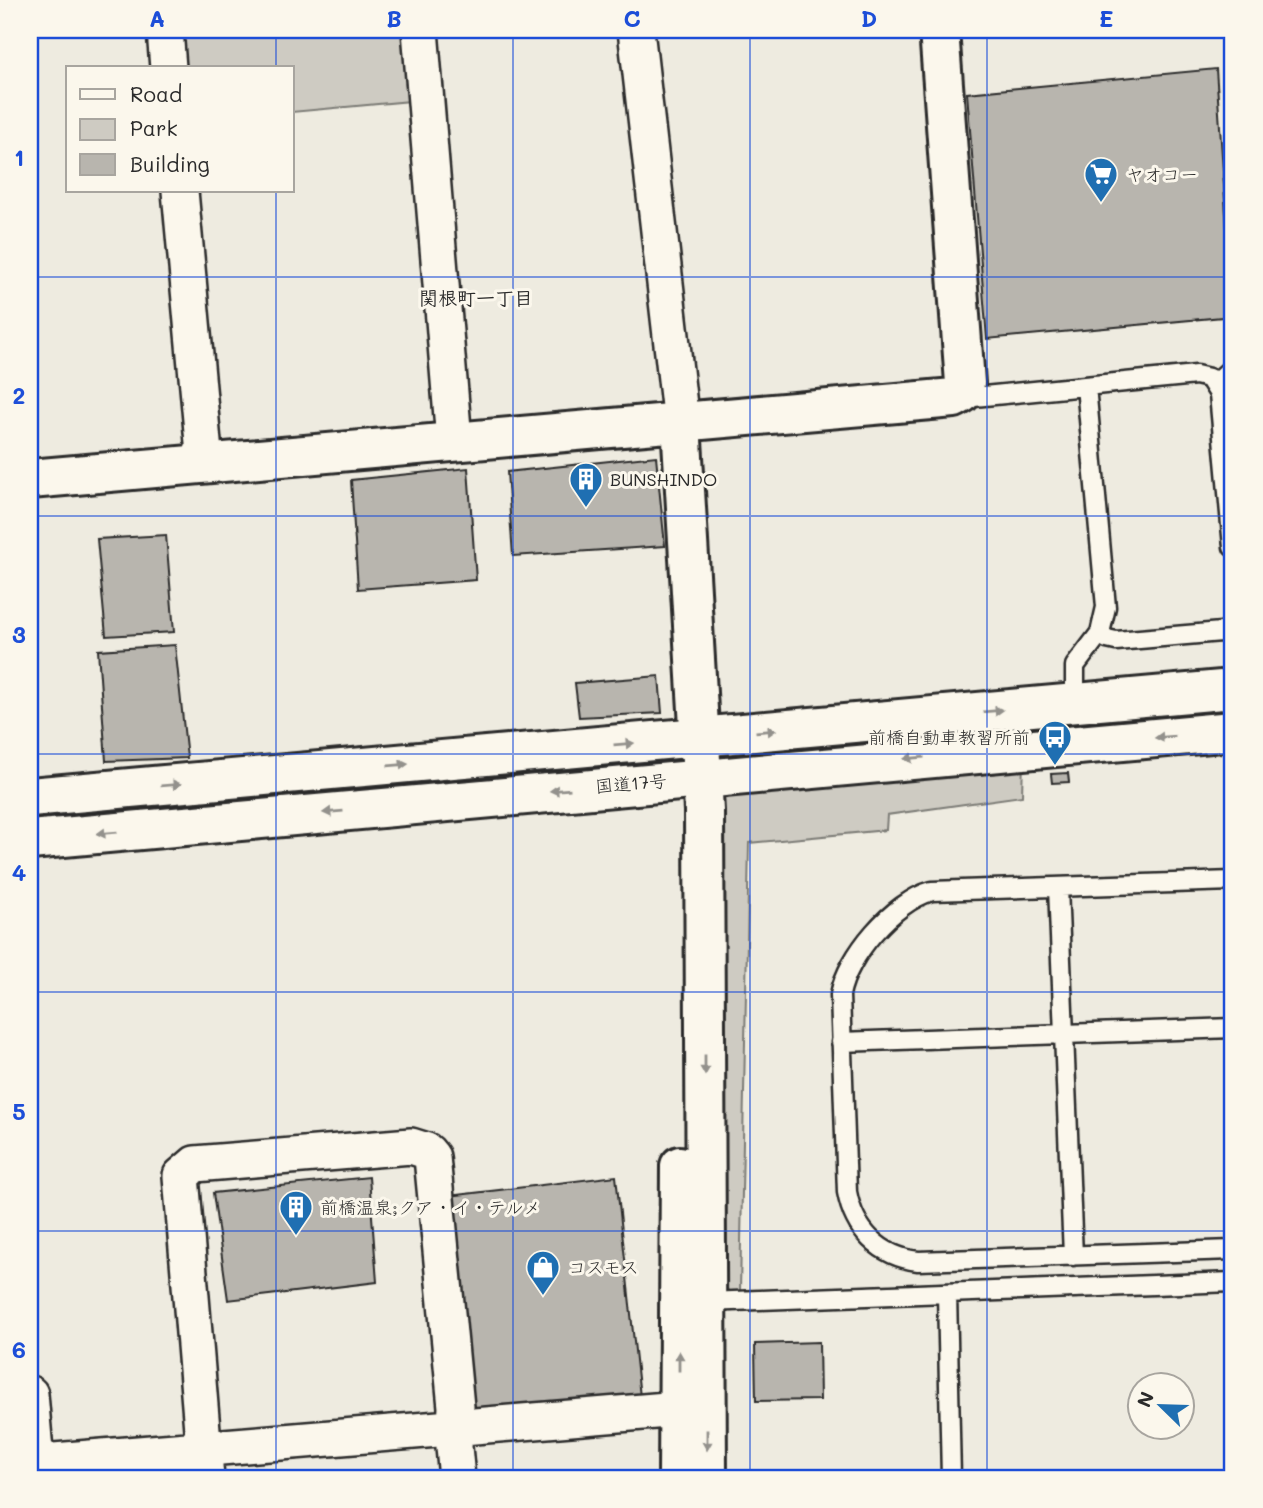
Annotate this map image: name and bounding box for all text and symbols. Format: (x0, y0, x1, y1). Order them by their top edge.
text: A (149, 3, 165, 33)
text: B (386, 3, 402, 33)
text: C (623, 3, 641, 33)
text: D (861, 3, 877, 33)
text: E (1099, 3, 1113, 33)
legend (66, 66, 294, 192)
text: Road (130, 80, 182, 107)
text: Park (130, 114, 178, 141)
text: 1 (14, 142, 24, 172)
text: Building (130, 150, 210, 177)
supermarket icon: ヤオコー (1082, 155, 1120, 204)
place label: ヤオコー (1126, 162, 1198, 186)
district label: 関根町一丁目 (419, 285, 533, 310)
text: 2 (13, 380, 25, 410)
building icon: BUNSHINDO (567, 460, 605, 509)
place label: BUNSHINDO (610, 467, 717, 491)
text: 3 (12, 619, 26, 649)
one-way arrow (982, 705, 1004, 716)
bus stop icon: 前橋自動車教習所前 (1036, 718, 1074, 767)
one-way arrow (755, 725, 777, 736)
place label: 前橋自動車教習所前 (868, 725, 1030, 749)
one-way arrow (1154, 732, 1176, 743)
one-way arrow (613, 738, 635, 749)
one-way arrow (903, 753, 925, 764)
one-way arrow (387, 759, 409, 770)
street label: 国道17号 (594, 768, 668, 798)
one-way arrow (160, 779, 182, 790)
one-way arrow (548, 785, 570, 796)
one-way arrow (322, 806, 344, 817)
one-way arrow (95, 828, 117, 839)
text: 4 (12, 857, 26, 887)
one-way arrow (700, 1055, 711, 1077)
text: 5 (12, 1096, 26, 1126)
building icon: 前橋温泉;クア・イ・テルメ (277, 1188, 315, 1237)
place label: 前橋温泉;クア・イ・テルメ (320, 1195, 541, 1219)
shop icon: コスモス (524, 1248, 562, 1297)
place label: コスモス (568, 1255, 639, 1279)
text: 6 (12, 1334, 26, 1364)
one-way arrow (673, 1350, 685, 1372)
north arrow (1126, 1372, 1196, 1442)
text: N (1131, 1388, 1159, 1411)
one-way arrow (701, 1429, 713, 1451)

